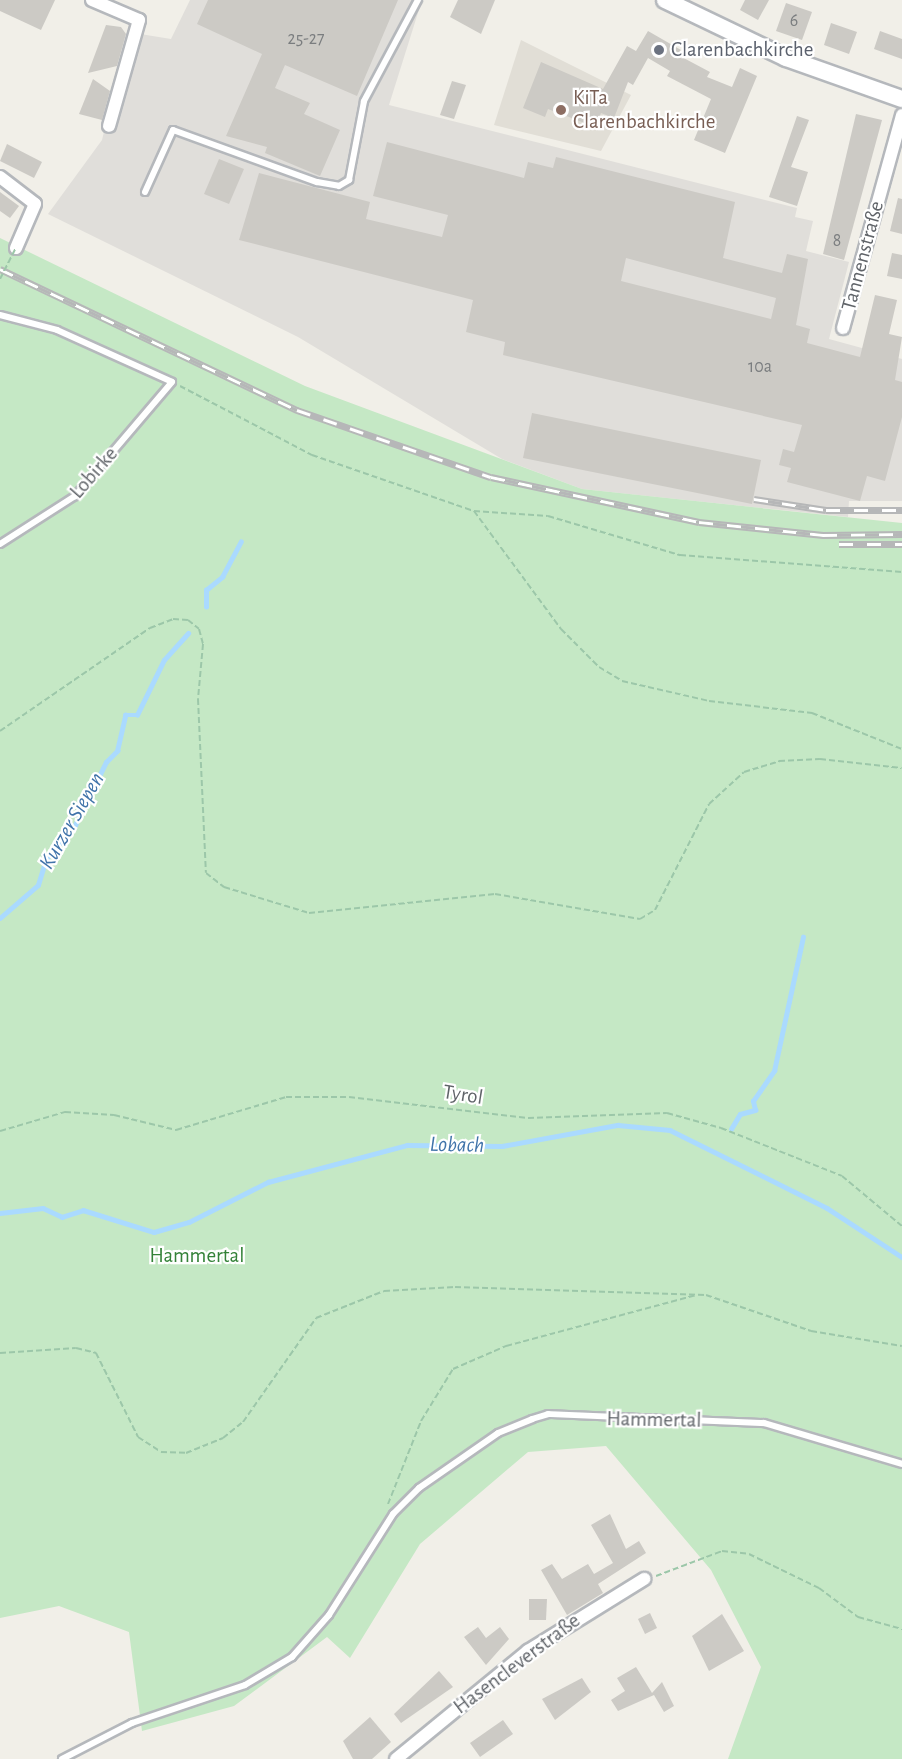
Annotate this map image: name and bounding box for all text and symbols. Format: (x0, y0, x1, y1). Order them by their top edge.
house number: 6 (790, 10, 798, 32)
house number: 25-27 (288, 28, 324, 50)
place label: Clarenbachkirche (671, 37, 813, 63)
marker: Clarenbachkirche (652, 43, 666, 57)
place label: KiTa Clarenbachkirche (573, 85, 715, 135)
marker: KiTa Clarenbachkirche (554, 103, 568, 117)
street label: Tannenstraße (836, 198, 890, 314)
house number: 8 (833, 230, 841, 252)
house number: 10a (748, 356, 772, 378)
street label: Lobirke (65, 442, 123, 504)
water label: Kurzer Siepen (34, 768, 110, 874)
street label: Tyrol (441, 1079, 485, 1111)
water label: Lobach (429, 1131, 485, 1159)
park label: Hammertal (150, 1243, 244, 1269)
street label: Hammertal (606, 1407, 702, 1433)
street label: Hasencleverstraße (449, 1608, 585, 1720)

